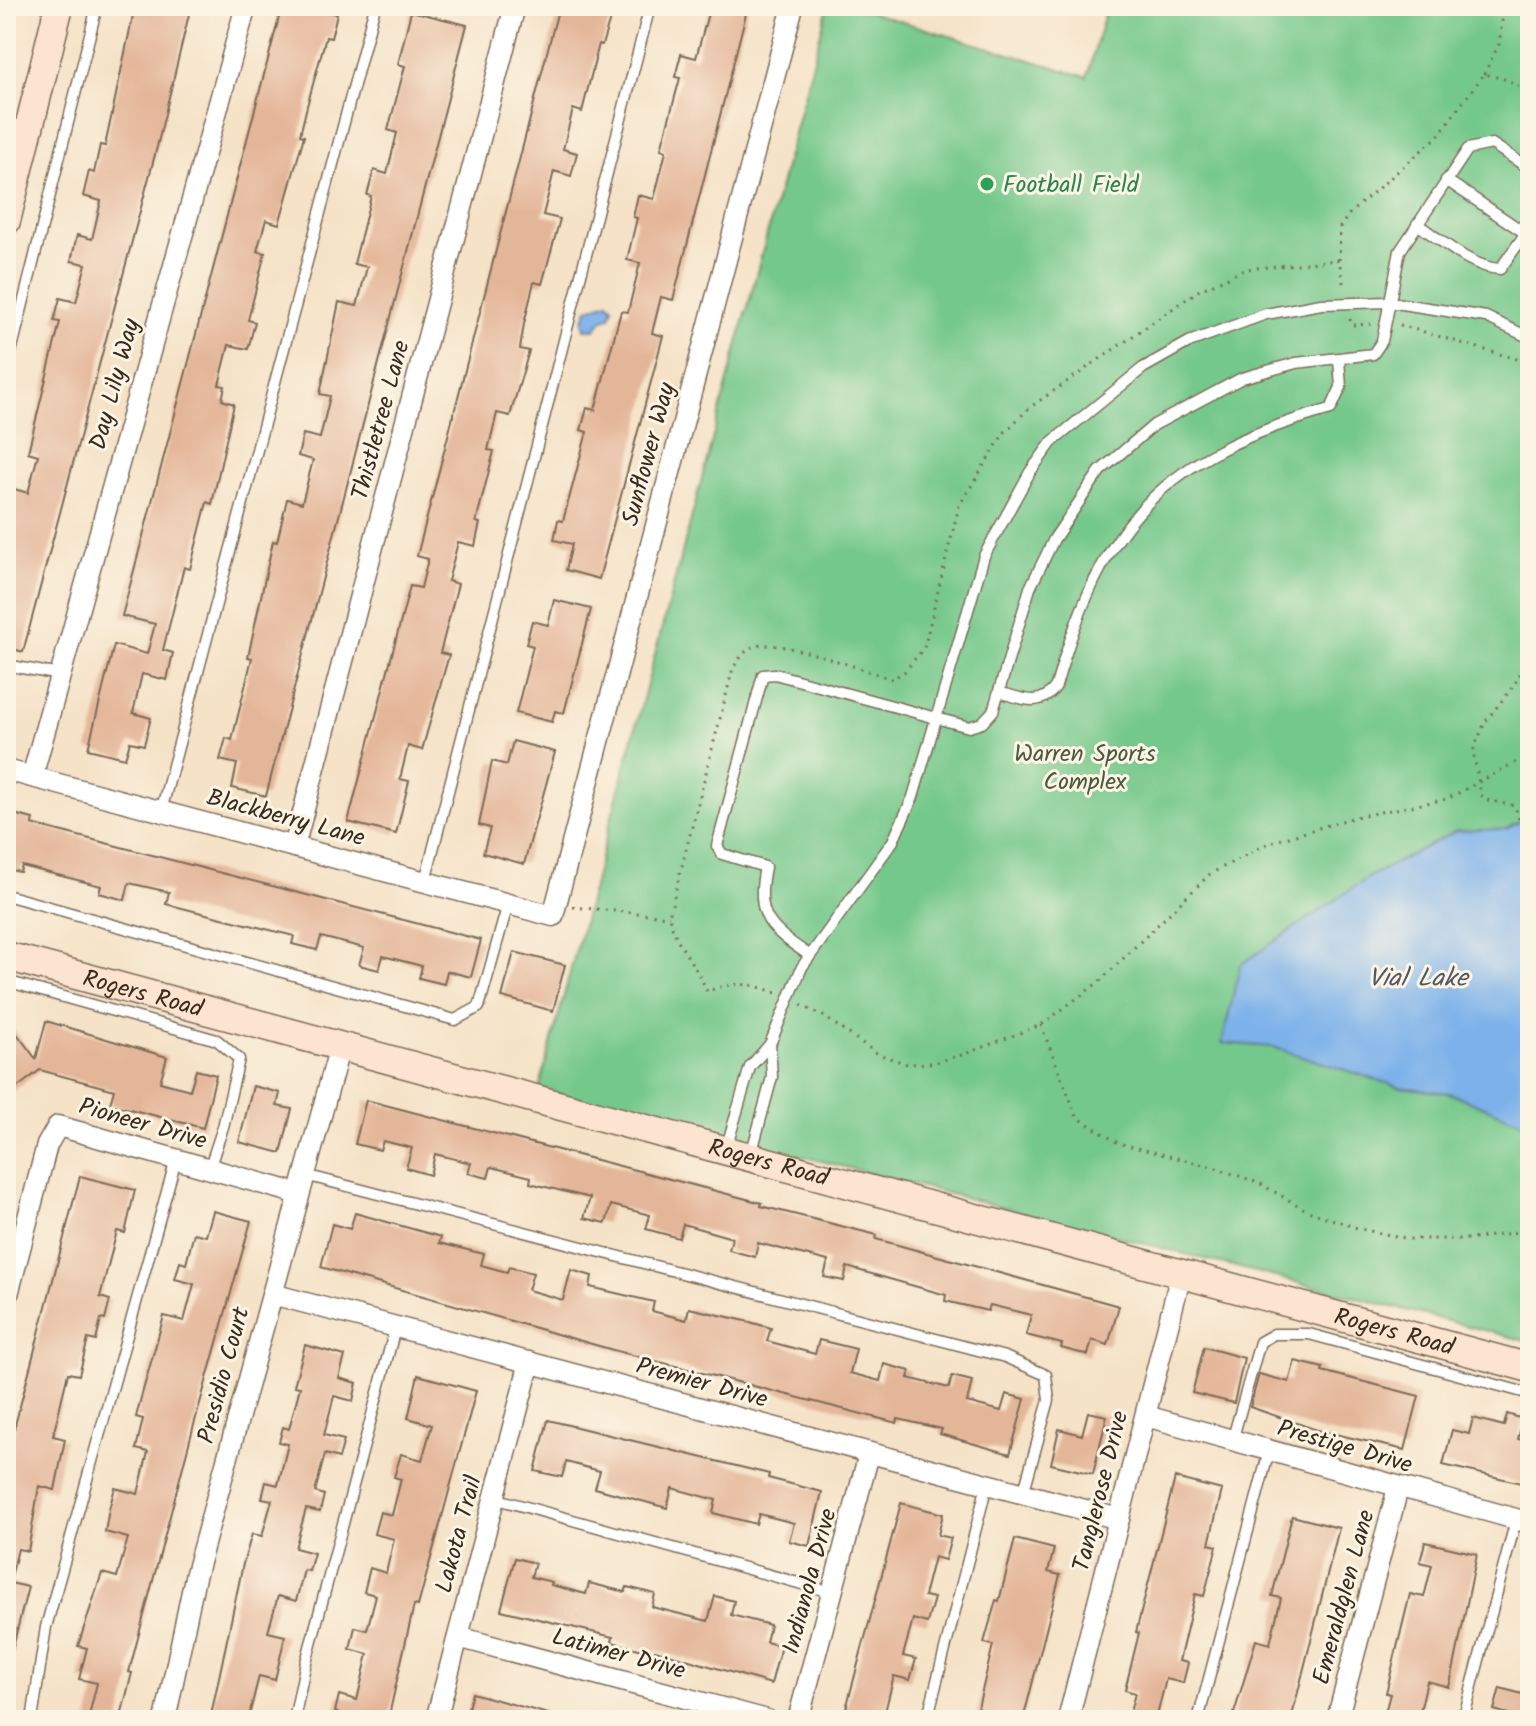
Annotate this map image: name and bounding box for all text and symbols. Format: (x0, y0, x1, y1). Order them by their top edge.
place label: Football Field (1003, 166, 1140, 205)
marker: Football Field (978, 175, 996, 193)
street label: Day Lily Way (79, 314, 152, 454)
street label: Thistletree Lane (341, 336, 422, 505)
street label: Sunflower Way (612, 378, 687, 530)
park label: Warren Sports Complex (1014, 735, 1156, 802)
street label: Blackberry Lane (202, 779, 369, 858)
water label: Vial Lake (1368, 958, 1470, 1000)
street label: Rogers Road (78, 960, 208, 1030)
street label: Pioneer Drive (74, 1088, 211, 1161)
street label: Rogers Road (704, 1129, 834, 1199)
street label: Rogers Road (1329, 1298, 1459, 1368)
street label: Presidio Court (188, 1302, 262, 1448)
street label: Premier Drive (631, 1347, 772, 1420)
street label: Tanglerose Drive (1063, 1407, 1140, 1576)
street label: Prestige Drive (1272, 1410, 1417, 1485)
street label: Lakota Trail (425, 1471, 494, 1598)
street label: Indianola Drive (772, 1504, 849, 1659)
street label: Emeraldglen Lane (1302, 1505, 1387, 1689)
street label: Latimer Drive (547, 1618, 690, 1691)

